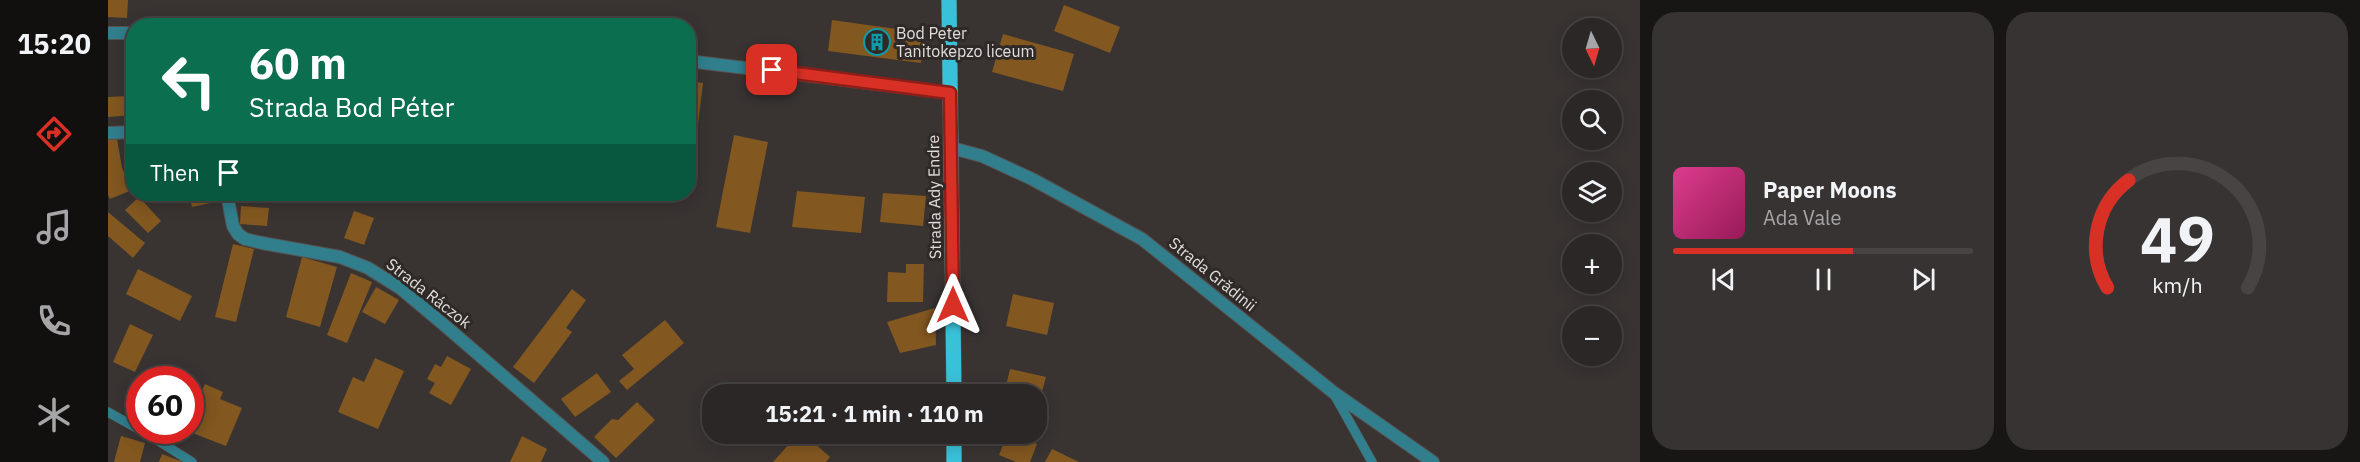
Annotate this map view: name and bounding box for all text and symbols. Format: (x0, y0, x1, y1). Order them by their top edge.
north arrow (1562, 18, 1622, 78)
map controls (1562, 18, 1622, 366)
place label: Bod Peter Tanitokepzo liceum (896, 23, 1034, 61)
text: 15:20 (17, 26, 91, 61)
building icon: Bod Peter Tanitokepzo liceum (862, 27, 892, 57)
text: 60 m (249, 36, 347, 91)
icon: left (150, 42, 228, 120)
pin (746, 44, 797, 95)
icon: arrive (755, 53, 788, 86)
text: Strada Bod Péter (249, 89, 454, 124)
button: search (1562, 90, 1622, 150)
icon: directions (33, 113, 75, 155)
street label: Strada Ady Endre (923, 134, 945, 259)
icon: arrive (212, 156, 245, 189)
text: Then (150, 158, 200, 187)
button: layers (1562, 162, 1622, 222)
text: Paper Moons (1763, 175, 1896, 204)
text: 49 (2140, 198, 2214, 279)
text: Ada Vale (1763, 204, 1842, 231)
icon: music (33, 206, 75, 248)
street label: Strada Grădinii (1165, 233, 1261, 315)
button: + (1562, 234, 1622, 294)
street label: Strada Ráczok (383, 254, 476, 333)
icon: previous (1707, 263, 1740, 296)
icon: pause (1807, 263, 1840, 296)
icon: next (1907, 263, 1940, 296)
text: km/h (2152, 271, 2202, 299)
position arrow (921, 273, 985, 337)
icon: phone (33, 300, 75, 342)
button: − (1562, 306, 1622, 366)
speed limit sign: 60 (126, 366, 204, 444)
icon: climate (33, 394, 75, 436)
text: 15:21 · 1 min · 110 m (765, 399, 984, 428)

